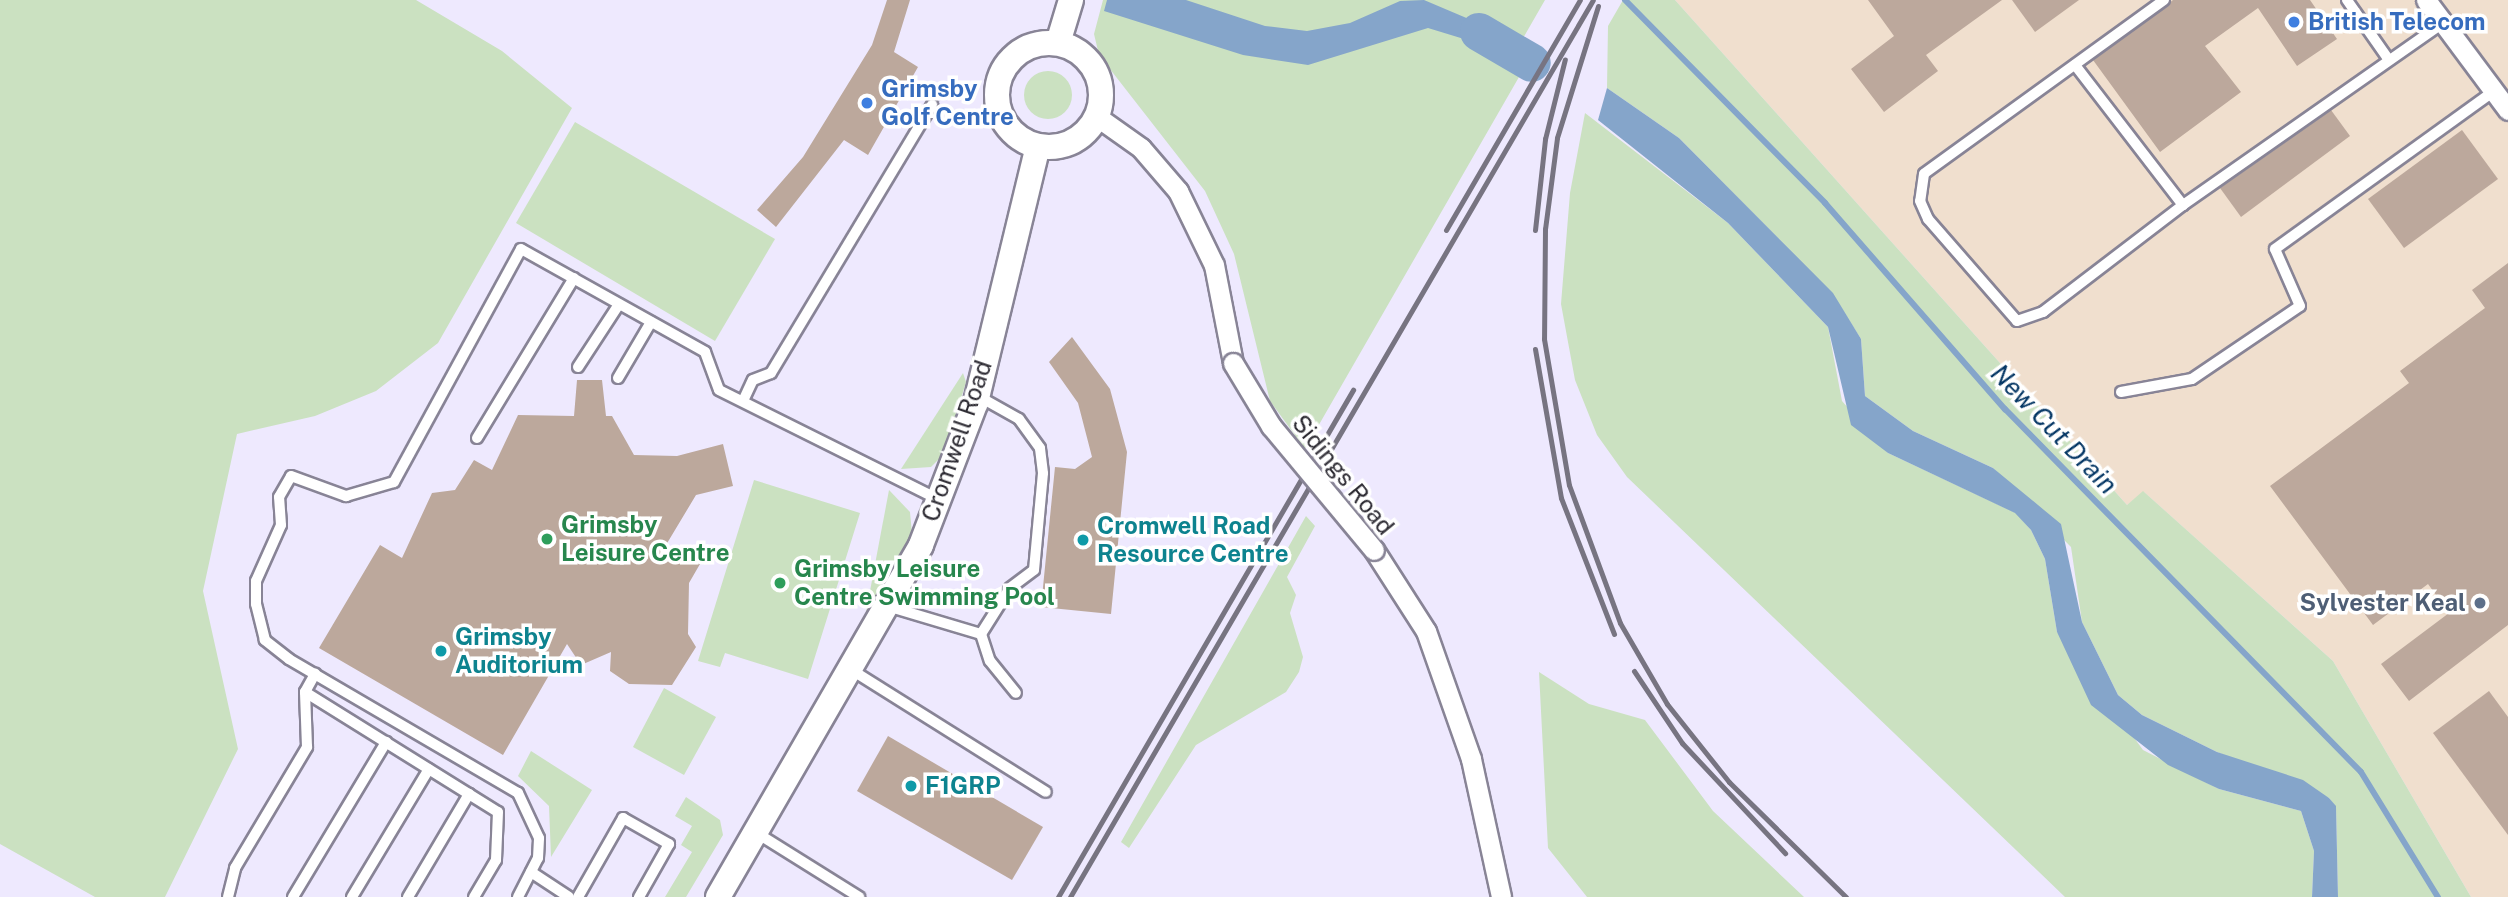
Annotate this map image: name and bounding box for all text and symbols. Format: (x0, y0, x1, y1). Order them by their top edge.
place label: British Telecom (2308, 8, 2486, 36)
marker: British Telecom (2286, 14, 2302, 30)
place label: Grimsby Golf Centre (881, 75, 1014, 131)
marker: Grimsby Golf Centre (859, 95, 875, 111)
street label: Cromwell Road (916, 357, 998, 525)
water label: New Cut Drain (1984, 358, 2124, 500)
street label: Sidings Road (1286, 409, 1400, 541)
place label: Grimsby Leisure Centre (561, 511, 730, 567)
place label: Cromwell Road Resource Centre (1097, 512, 1289, 568)
marker: Grimsby Leisure Centre (539, 531, 555, 547)
marker: Cromwell Road Resource Centre (1075, 532, 1091, 548)
place label: Grimsby Leisure Centre Swimming Pool (794, 555, 1055, 611)
marker: Grimsby Leisure Centre Swimming Pool (772, 575, 788, 591)
place label: Sylvester Keal (2300, 589, 2466, 617)
marker: Sylvester Keal (2472, 595, 2488, 611)
place label: Grimsby Auditorium (455, 623, 583, 679)
marker: Grimsby Auditorium (433, 643, 449, 659)
place label: F1GRP (925, 772, 1001, 800)
marker: F1GRP (903, 778, 919, 794)

